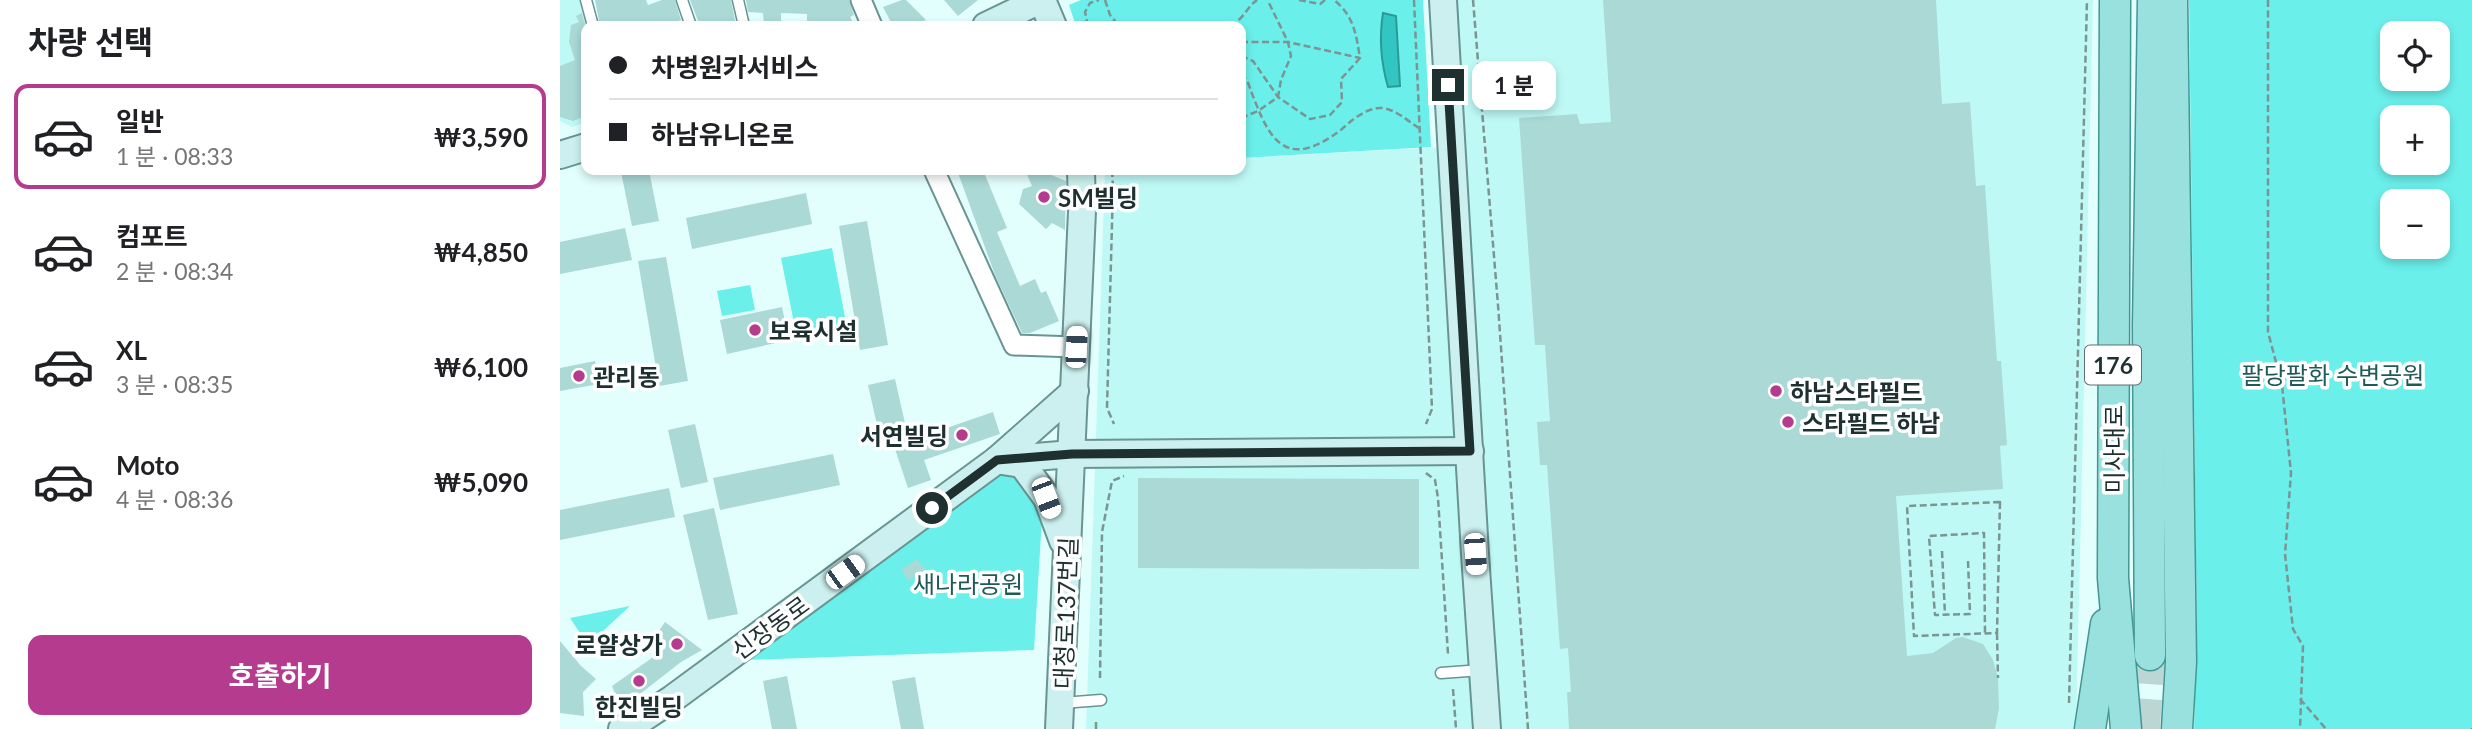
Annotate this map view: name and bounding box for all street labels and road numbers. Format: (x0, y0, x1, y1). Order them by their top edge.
road number: 176 (2085, 346, 2141, 384)
street label: 미사대로 (2099, 405, 2128, 493)
street label: 대청로137번길 (1048, 536, 1082, 690)
street label: 신장동로 (726, 589, 814, 665)

